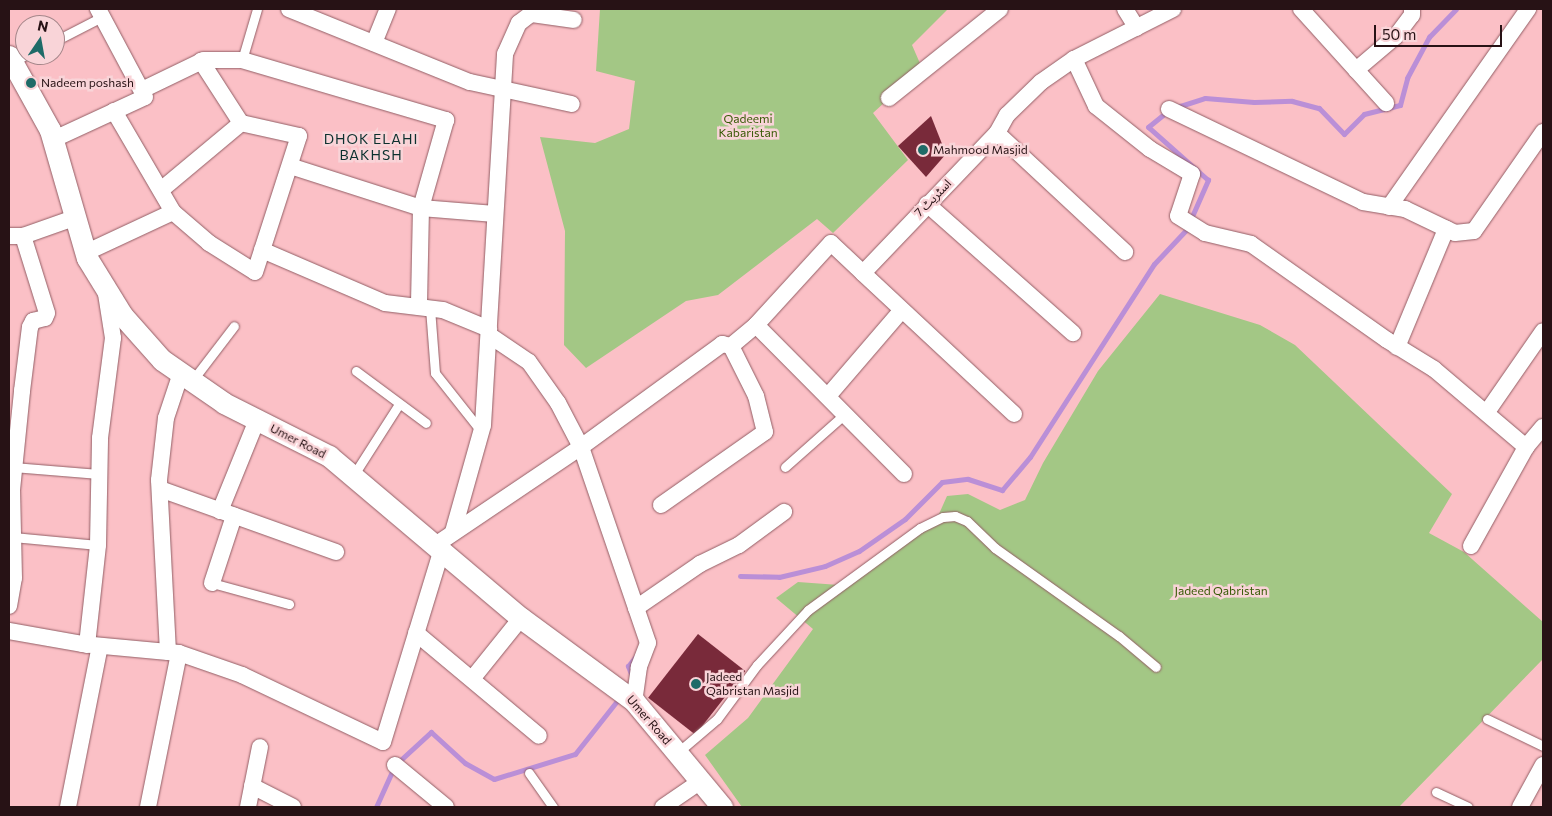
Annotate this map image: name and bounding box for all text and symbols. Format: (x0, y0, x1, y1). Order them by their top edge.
north arrow (15, 15, 65, 65)
scale bar (1377, 15, 1504, 47)
text: N (36, 16, 50, 35)
text: 50 m (1382, 25, 1416, 43)
place label: Nadeem poshash (41, 76, 134, 90)
marker: Nadeem poshash (25, 77, 37, 89)
park label: Qadeemi Kabaristan (718, 112, 778, 140)
district label: DHOK ELAHI BAKHSH (322, 131, 420, 164)
place label: Mahmood Masjid (933, 143, 1028, 157)
marker: Mahmood Masjid (917, 144, 929, 156)
street label: اسٹریٹ 7 (912, 176, 954, 220)
street label: Umer Road (268, 421, 328, 461)
park label: Jadeed Qabristan (1174, 584, 1268, 598)
place label: Jadeed Qabristan Masjid (706, 670, 799, 698)
marker: Jadeed Qabristan Masjid (690, 678, 702, 690)
street label: Umer Road (624, 692, 674, 748)

